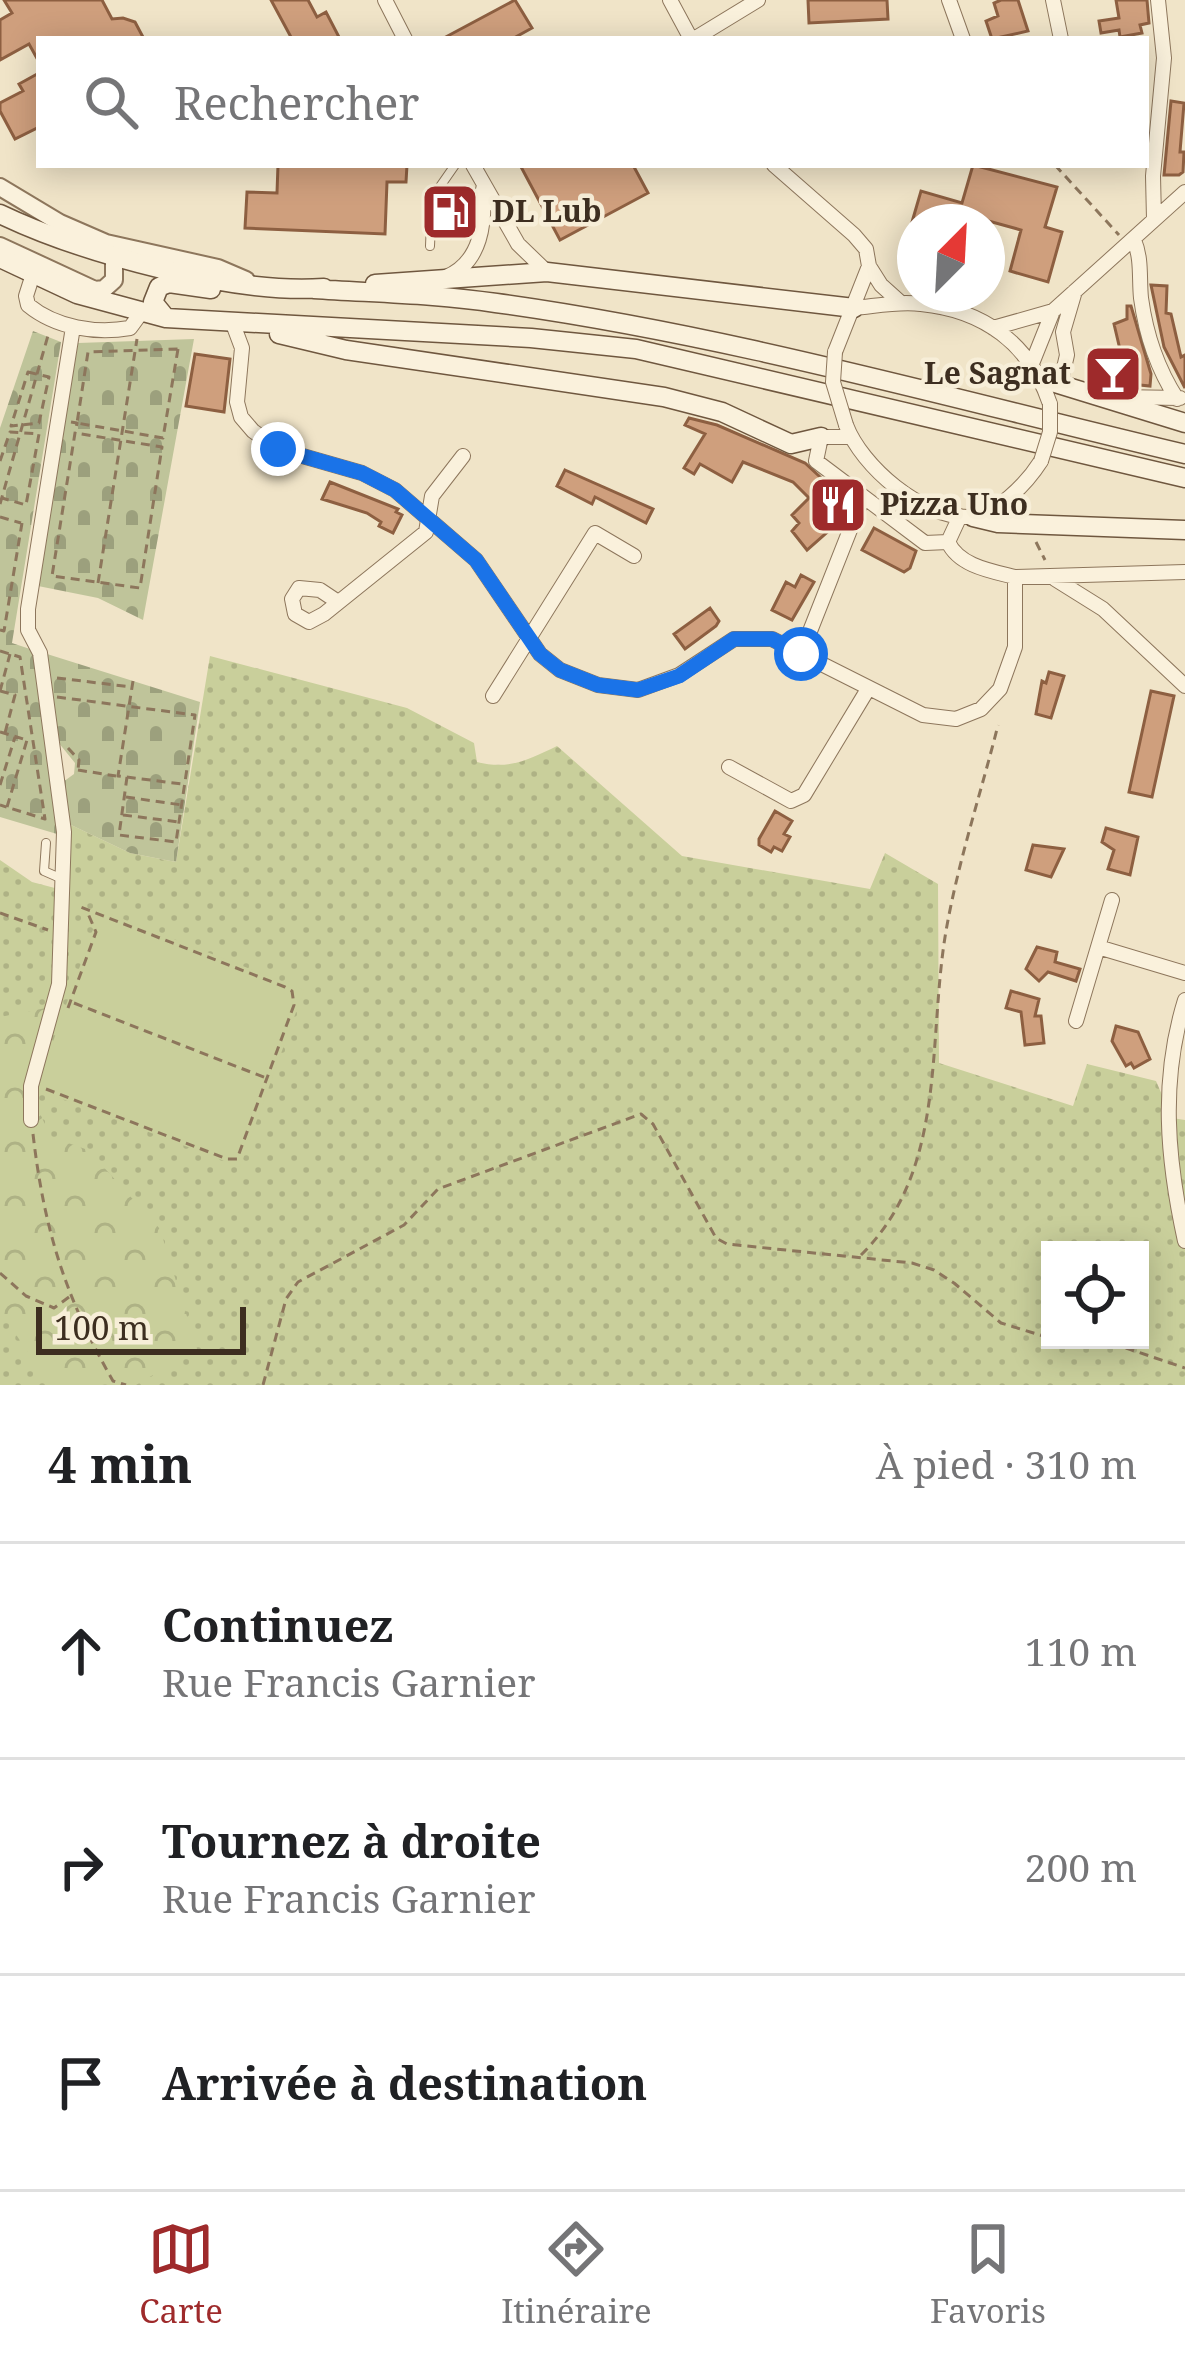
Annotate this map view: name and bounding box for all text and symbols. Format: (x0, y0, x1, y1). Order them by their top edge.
search box (36, 36, 1149, 168)
icon: search (78, 69, 144, 135)
text: Rechercher (174, 72, 420, 133)
fuel station icon: DL Lub (419, 181, 481, 243)
place label: DL Lub (492, 190, 602, 231)
north arrow (897, 204, 1005, 312)
bar icon: Le Sagnat (1082, 343, 1144, 405)
place label: Le Sagnat (924, 352, 1071, 393)
route end (251, 422, 305, 476)
restaurant icon: Pizza Uno (807, 474, 869, 536)
place label: Pizza Uno (880, 483, 1028, 524)
route start (774, 627, 828, 681)
map controls (1041, 1241, 1149, 1349)
button: locate (1041, 1241, 1149, 1349)
scale bar (36, 1301, 246, 1354)
text: 100 m (54, 1305, 149, 1350)
text: 4 min (48, 1428, 192, 1498)
text: À pied · 310 m (876, 1437, 1137, 1490)
text: Continuez (162, 1594, 393, 1655)
icon: ahead (48, 1618, 114, 1684)
text: 110 m (1025, 1624, 1137, 1677)
text: Rue Francis Garnier (162, 1655, 536, 1708)
text: Tournez à droite (162, 1810, 541, 1871)
icon: right (48, 1834, 114, 1900)
text: 200 m (1025, 1840, 1137, 1893)
text: Rue Francis Garnier (162, 1871, 536, 1924)
icon: arrive (48, 2050, 114, 2116)
text: Arrivée à destination (162, 2052, 647, 2113)
tab: Carte (139, 2216, 223, 2333)
tab: Itinéraire (501, 2216, 652, 2333)
tab: Favoris (930, 2216, 1046, 2333)

